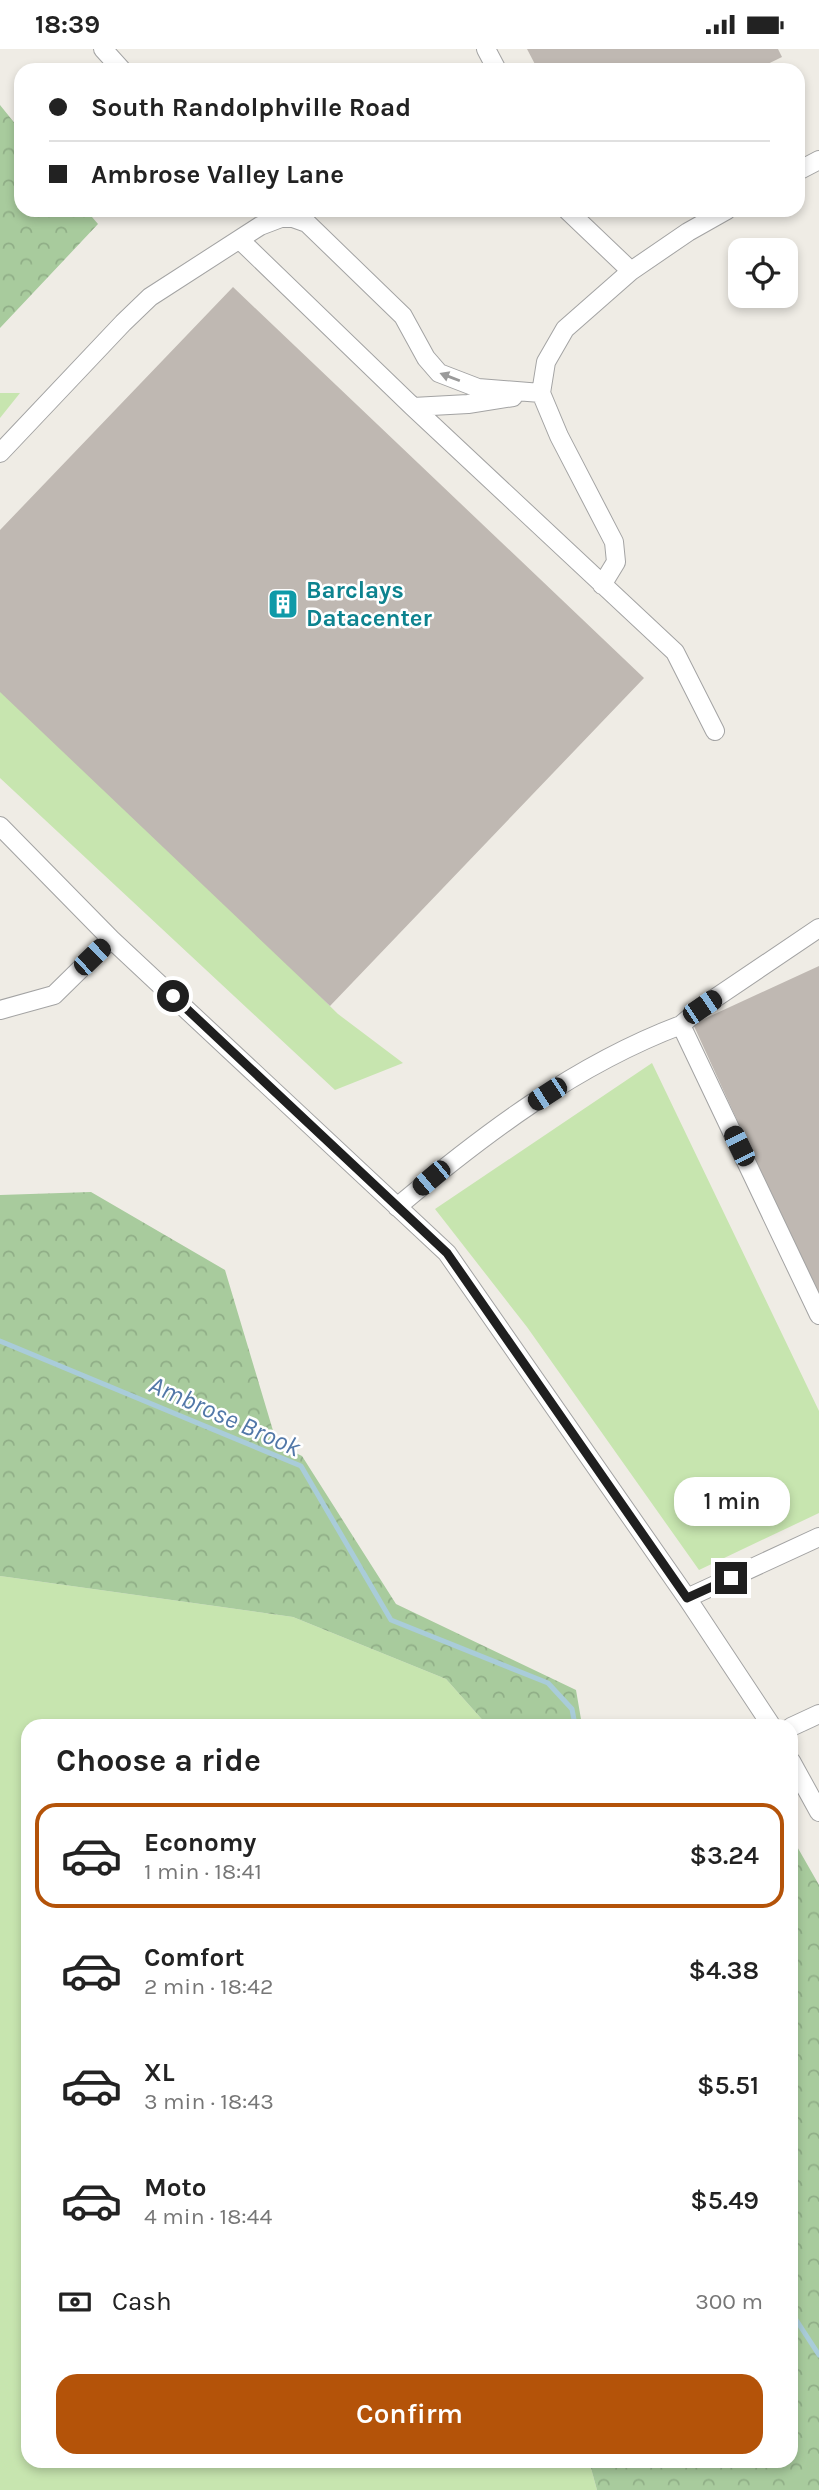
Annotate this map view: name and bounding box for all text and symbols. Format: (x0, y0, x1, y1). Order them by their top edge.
text: 18:39 (35, 9, 100, 40)
text: South Randolphville Road (91, 92, 411, 123)
text: Ambrose Valley Lane (91, 159, 344, 190)
map controls (728, 238, 798, 308)
button: locate (728, 238, 798, 308)
one-way arrow (440, 371, 461, 382)
place label: Barclays Datacenter (306, 576, 433, 632)
building icon: Barclays Datacenter (266, 587, 300, 621)
car (70, 935, 115, 979)
route start (157, 980, 189, 1012)
car (679, 987, 726, 1027)
car (524, 1074, 571, 1114)
car (721, 1123, 758, 1169)
car (409, 1156, 454, 1200)
water label: Ambrose Brook (144, 1369, 306, 1464)
callout: 1 min (673, 1477, 789, 1525)
text: 1 min (703, 1488, 761, 1515)
route end (715, 1562, 747, 1594)
text: Choose a ride (56, 1742, 261, 1779)
icon: car (60, 1824, 123, 1887)
text: Economy (144, 1827, 256, 1858)
text: $3.24 (689, 1840, 759, 1871)
text: 1 min · 18:41 (144, 1858, 262, 1885)
icon: car (60, 1939, 123, 2002)
text: Comfort (144, 1942, 245, 1973)
text: $4.38 (688, 1955, 759, 1986)
text: 2 min · 18:42 (144, 1973, 273, 2000)
icon: car (60, 2054, 123, 2117)
text: XL (144, 2057, 175, 2088)
text: $5.51 (697, 2070, 759, 2101)
text: 3 min · 18:43 (144, 2088, 274, 2115)
icon: car (60, 2169, 123, 2232)
text: Moto (144, 2172, 206, 2203)
text: $5.49 (690, 2185, 759, 2216)
text: 4 min · 18:44 (144, 2203, 272, 2230)
icon: cash (56, 2283, 94, 2321)
text: Cash (112, 2286, 172, 2317)
text: 300 m (695, 2288, 763, 2315)
button: Confirm (56, 2374, 763, 2454)

